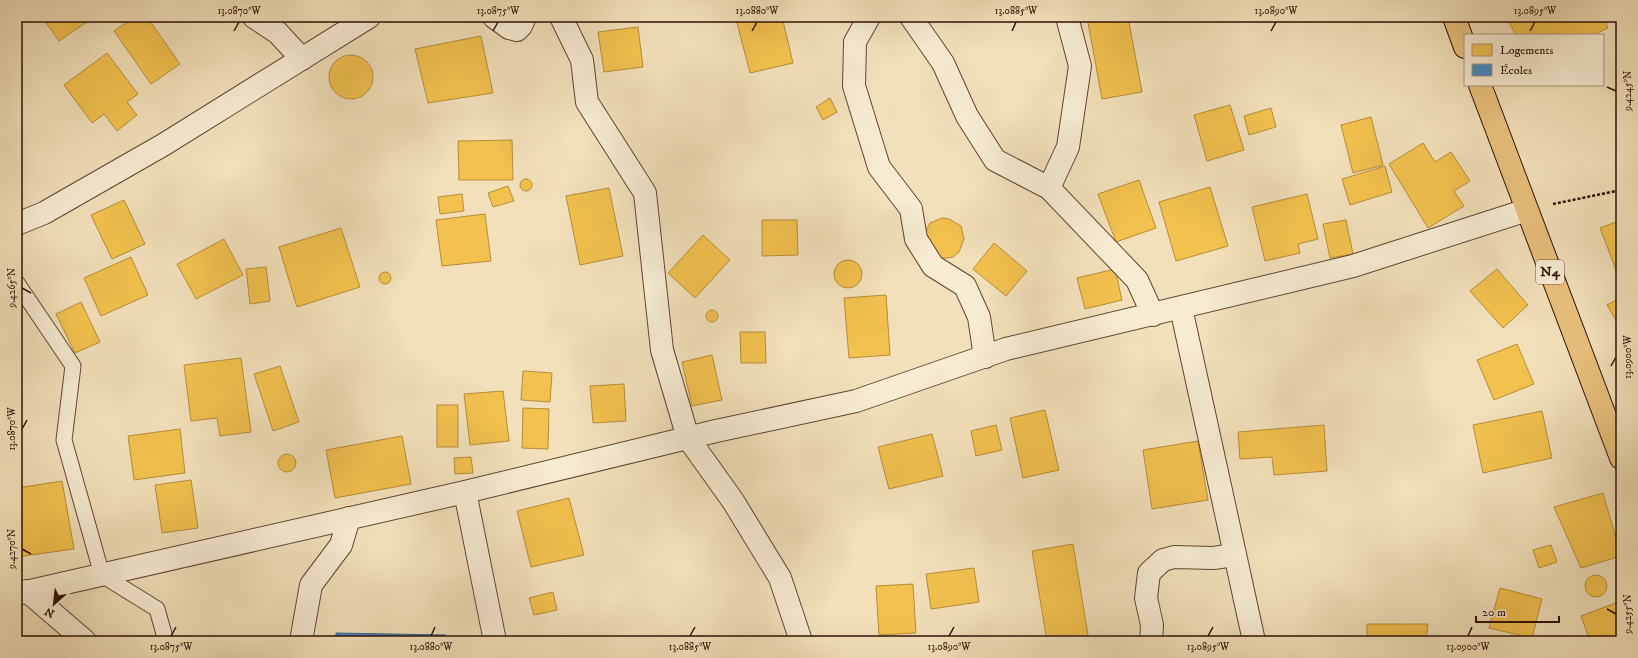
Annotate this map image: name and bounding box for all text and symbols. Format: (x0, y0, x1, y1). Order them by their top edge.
text: 13.0870°W (217, 5, 261, 17)
text: 13.0875°W (477, 5, 520, 17)
text: 13.0880°W (736, 5, 779, 17)
text: 13.0885°W (995, 5, 1038, 17)
text: 13.0890°W (1255, 5, 1298, 17)
text: 13.0895°W (1514, 5, 1557, 17)
legend (1464, 34, 1604, 86)
text: Logements (1500, 43, 1553, 58)
text: Écoles (1500, 63, 1532, 78)
text: 9.4245°N (1622, 71, 1634, 112)
road number: N4 (1536, 260, 1564, 284)
text: 9.4265°N (6, 268, 18, 309)
text: 13.0900°W (1622, 335, 1634, 379)
text: 13.0870°W (6, 407, 18, 451)
text: 9.4270°N (6, 529, 18, 570)
north arrow (34, 584, 74, 624)
text: 9.4255°N (1622, 594, 1634, 635)
scale bar (1476, 598, 1559, 624)
text: N (43, 604, 57, 620)
text: 20 m (1482, 605, 1506, 620)
text: 13.0875°W (150, 641, 193, 653)
text: 13.0880°W (410, 641, 453, 653)
text: 13.0885°W (669, 641, 712, 653)
text: 13.0890°W (928, 641, 971, 653)
text: 13.0895°W (1187, 641, 1230, 653)
text: 13.0900°W (1446, 641, 1490, 653)

